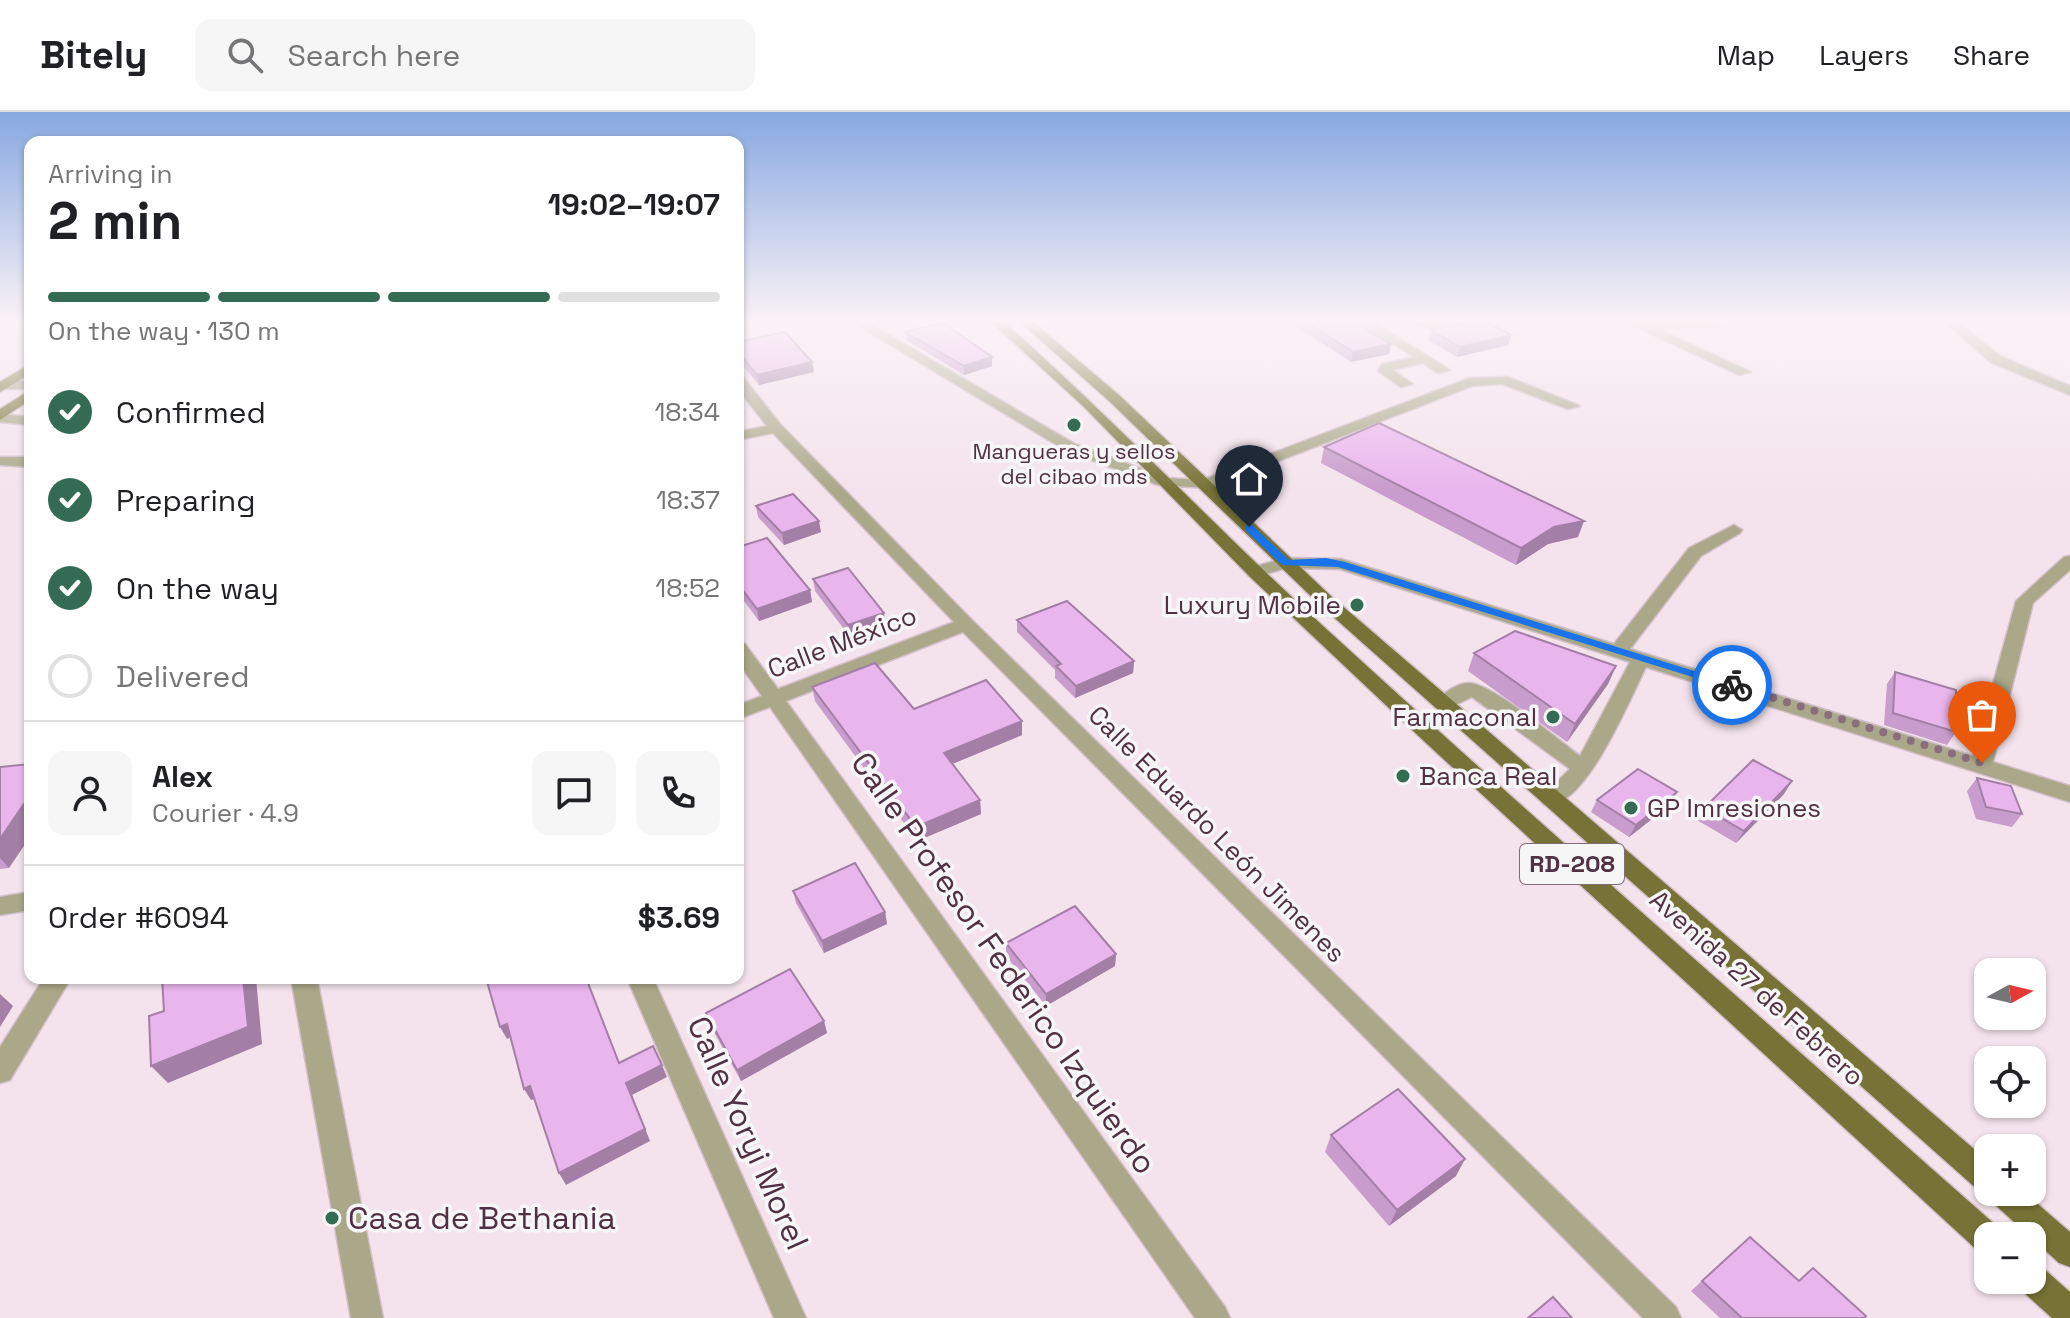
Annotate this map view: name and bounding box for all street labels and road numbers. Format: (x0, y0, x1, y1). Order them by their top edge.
street label: Calle México (763, 598, 921, 686)
street label: Calle Eduardo León Jimenes (1081, 698, 1353, 970)
street label: Calle Profesor Federico Izquierdo (842, 744, 1166, 1182)
road number: RD-208 (1520, 844, 1624, 884)
street label: Avenida 27 de Febrero (1643, 883, 1871, 1093)
street label: Calle Yoryi Morel (679, 1010, 817, 1256)

